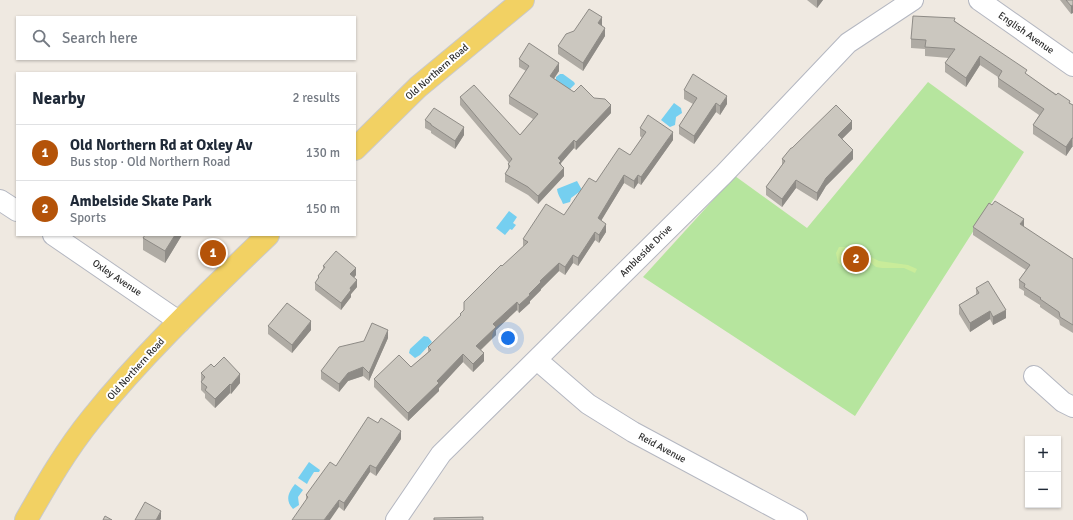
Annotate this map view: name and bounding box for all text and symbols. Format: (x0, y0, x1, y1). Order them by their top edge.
street label: English Avenue (996, 9, 1056, 57)
search box (16, 16, 356, 60)
icon: search (30, 27, 52, 49)
text: Search here (62, 29, 138, 47)
street label: Old Northern Road (403, 41, 471, 103)
text: Nearby (32, 88, 85, 109)
text: 2 results (292, 90, 340, 106)
text: Old Northern Rd at Oxley Av (70, 136, 253, 154)
text: 1 (41, 145, 49, 161)
text: 130 m (306, 145, 340, 161)
text: Bus stop · Old Northern Road (70, 154, 230, 170)
text: Ambelside Skate Park (70, 192, 212, 210)
text: 2 (41, 201, 49, 217)
text: 150 m (306, 201, 340, 217)
text: Sports (70, 210, 106, 226)
street label: Ambleside Drive (617, 222, 675, 280)
pin: 1 (200, 238, 226, 268)
pin: 2 (843, 244, 869, 274)
street label: Oxley Avenue (90, 257, 144, 299)
your location (498, 328, 518, 348)
street label: Old Northern Road (105, 335, 167, 403)
street label: Reid Avenue (636, 430, 688, 466)
map controls (1025, 436, 1061, 508)
button: + (1025, 436, 1061, 472)
button: − (1025, 472, 1061, 508)

